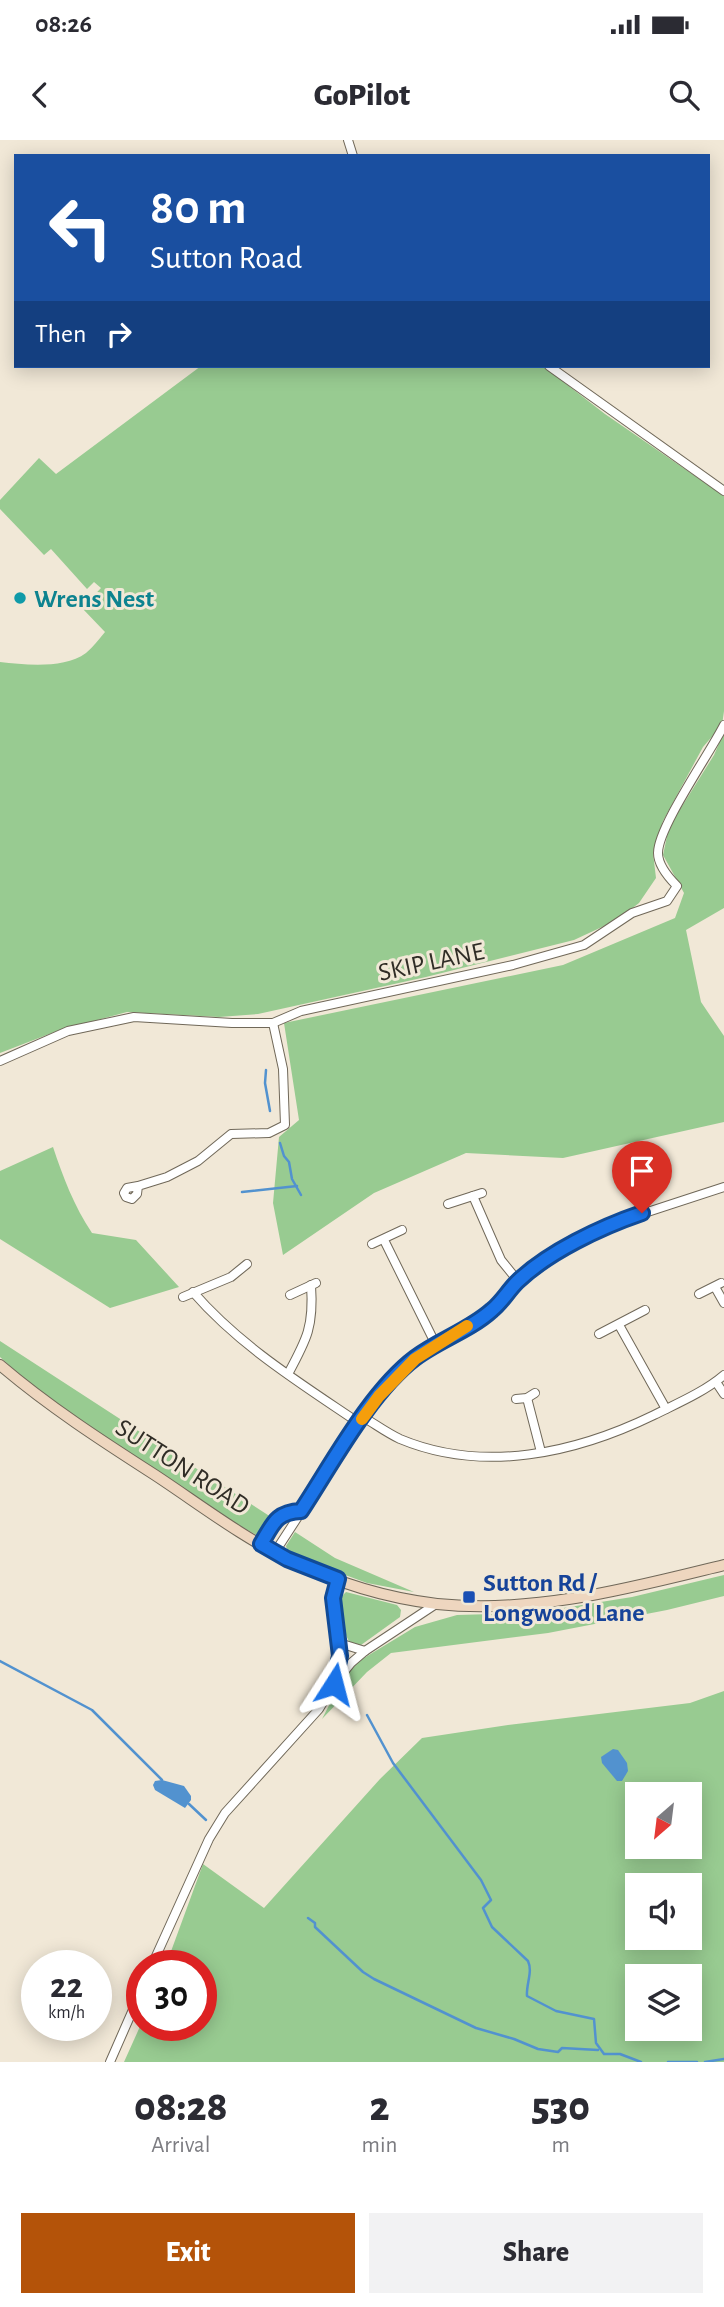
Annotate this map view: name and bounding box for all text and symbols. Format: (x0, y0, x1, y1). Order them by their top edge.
text: 08:26 (35, 11, 92, 37)
icon: back (21, 76, 59, 114)
icon: search (665, 76, 703, 114)
text: GoPilot (314, 79, 410, 111)
icon: left (35, 182, 126, 273)
text: 80 m (150, 184, 247, 233)
text: Sutton Road (150, 242, 302, 274)
icon: right (100, 315, 138, 353)
text: Then (35, 321, 86, 347)
place label: Wrens Nest (34, 586, 154, 612)
marker: Wrens Nest (12, 590, 28, 606)
street label: SKIP LANE (376, 938, 486, 986)
pin (612, 1141, 672, 1213)
icon: arrive (623, 1152, 661, 1190)
street label: SUTTON ROAD (111, 1414, 254, 1520)
place label: Sutton Rd / Longwood Lane (483, 1570, 645, 1626)
marker: Sutton Rd / Longwood Lane (461, 1589, 477, 1605)
position arrow (297, 1647, 371, 1721)
north arrow (625, 1782, 702, 1858)
map controls (625, 1782, 702, 2041)
button: sound (625, 1873, 702, 1950)
speed limit sign: 30 (126, 1950, 217, 2041)
button: layers (625, 1964, 702, 2041)
text: 22 (50, 1969, 83, 2004)
text: km/h (48, 2004, 85, 2022)
text: 08:28 (134, 2086, 228, 2128)
text: 2 (369, 2086, 390, 2128)
text: 530 (531, 2086, 590, 2128)
text: Arrival (151, 2134, 210, 2157)
text: min (362, 2134, 397, 2157)
text: m (551, 2134, 570, 2157)
button: Exit (21, 2213, 355, 2293)
button: Share (369, 2213, 703, 2293)

